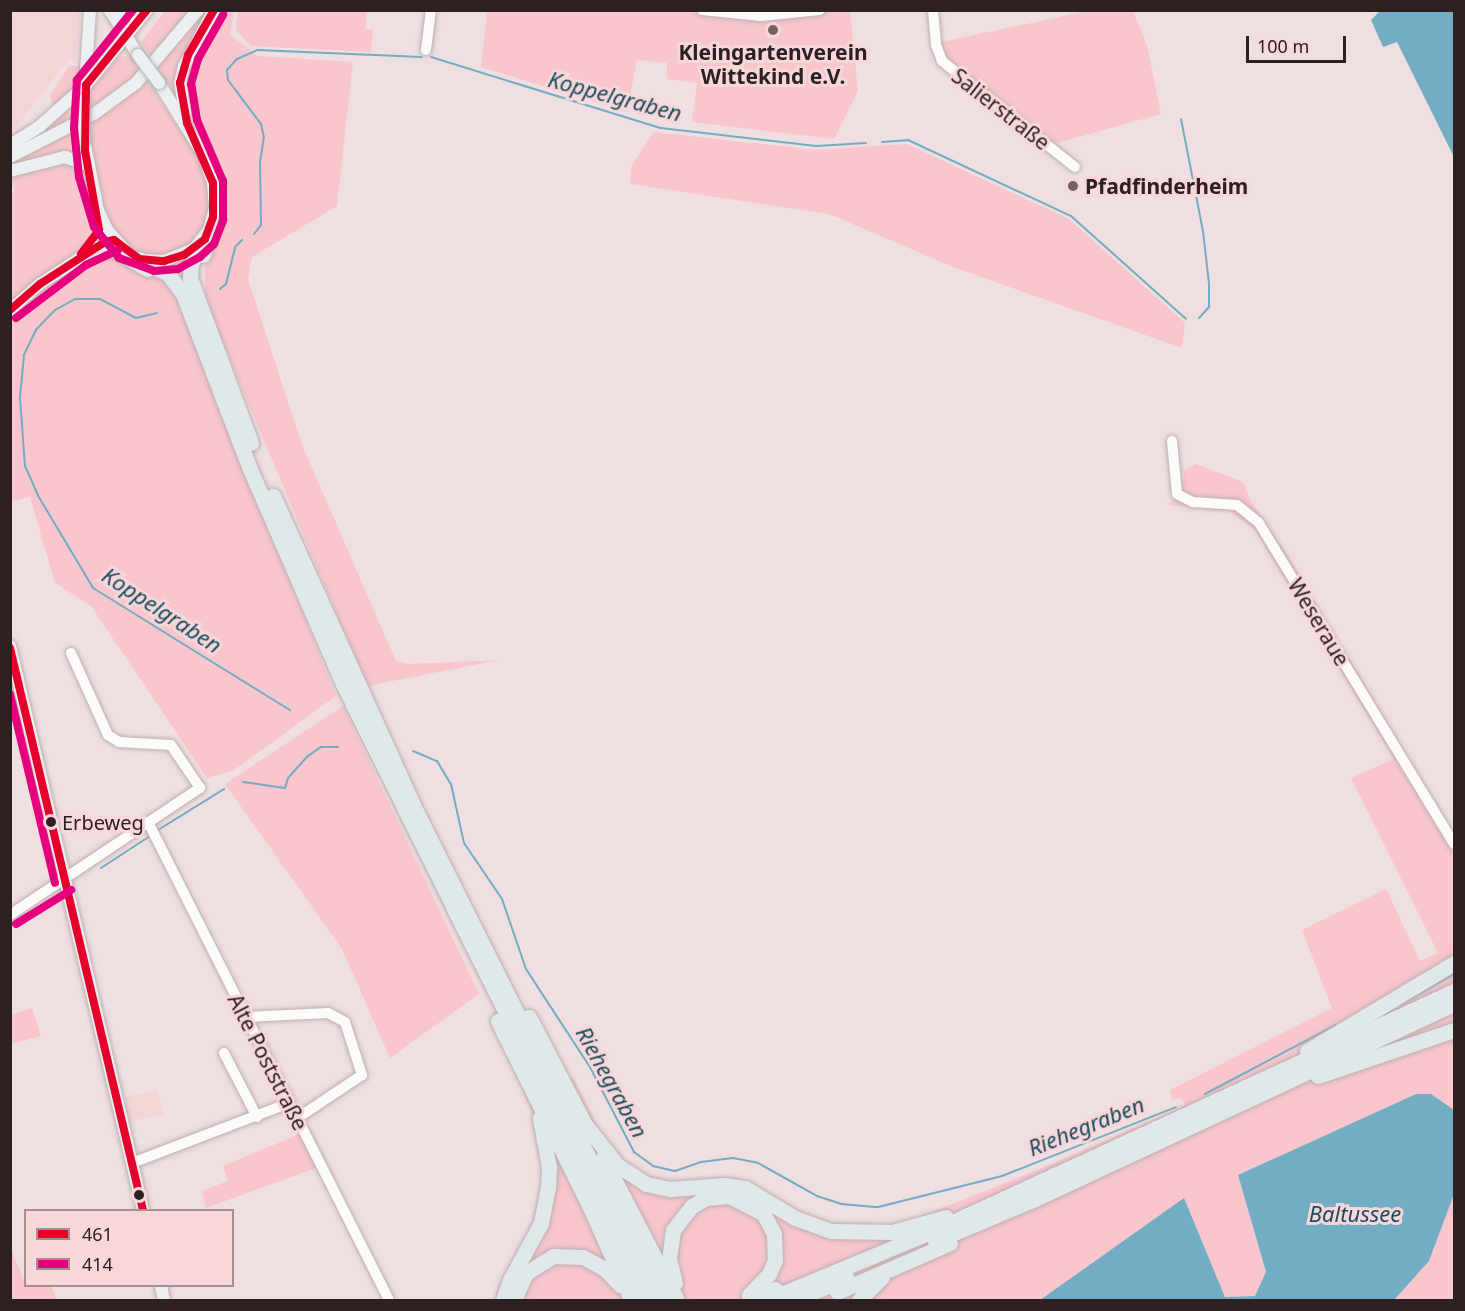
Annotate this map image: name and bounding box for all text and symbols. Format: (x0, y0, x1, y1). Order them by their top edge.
marker: Kleingartenverein Wittekind e.V. (766, 23, 780, 37)
scale bar (1249, 24, 1350, 62)
text: 100 m (1257, 34, 1309, 58)
place label: Kleingartenverein Wittekind e.V. (678, 39, 868, 89)
street label: Salierstraße (947, 63, 1055, 155)
water label: Koppelgraben (545, 66, 685, 126)
place label: Pfadfinderheim (1085, 173, 1248, 199)
marker: Pfadfinderheim (1066, 179, 1080, 193)
water label: Koppelgraben (97, 562, 227, 658)
street label: Weseraue (1283, 574, 1355, 670)
place label: Erbeweg (62, 810, 144, 834)
marker: Erbeweg (45, 816, 57, 828)
street label: Alte Poststraße (223, 990, 313, 1134)
water label: Riehegraben (571, 1022, 653, 1142)
water label: Riehegraben (1024, 1091, 1148, 1161)
unlabelled marker (133, 1189, 145, 1201)
water label: Baltussee (1309, 1201, 1401, 1227)
legend (24, 1209, 234, 1287)
text: 461 (82, 1222, 113, 1246)
text: 414 (82, 1252, 113, 1276)

